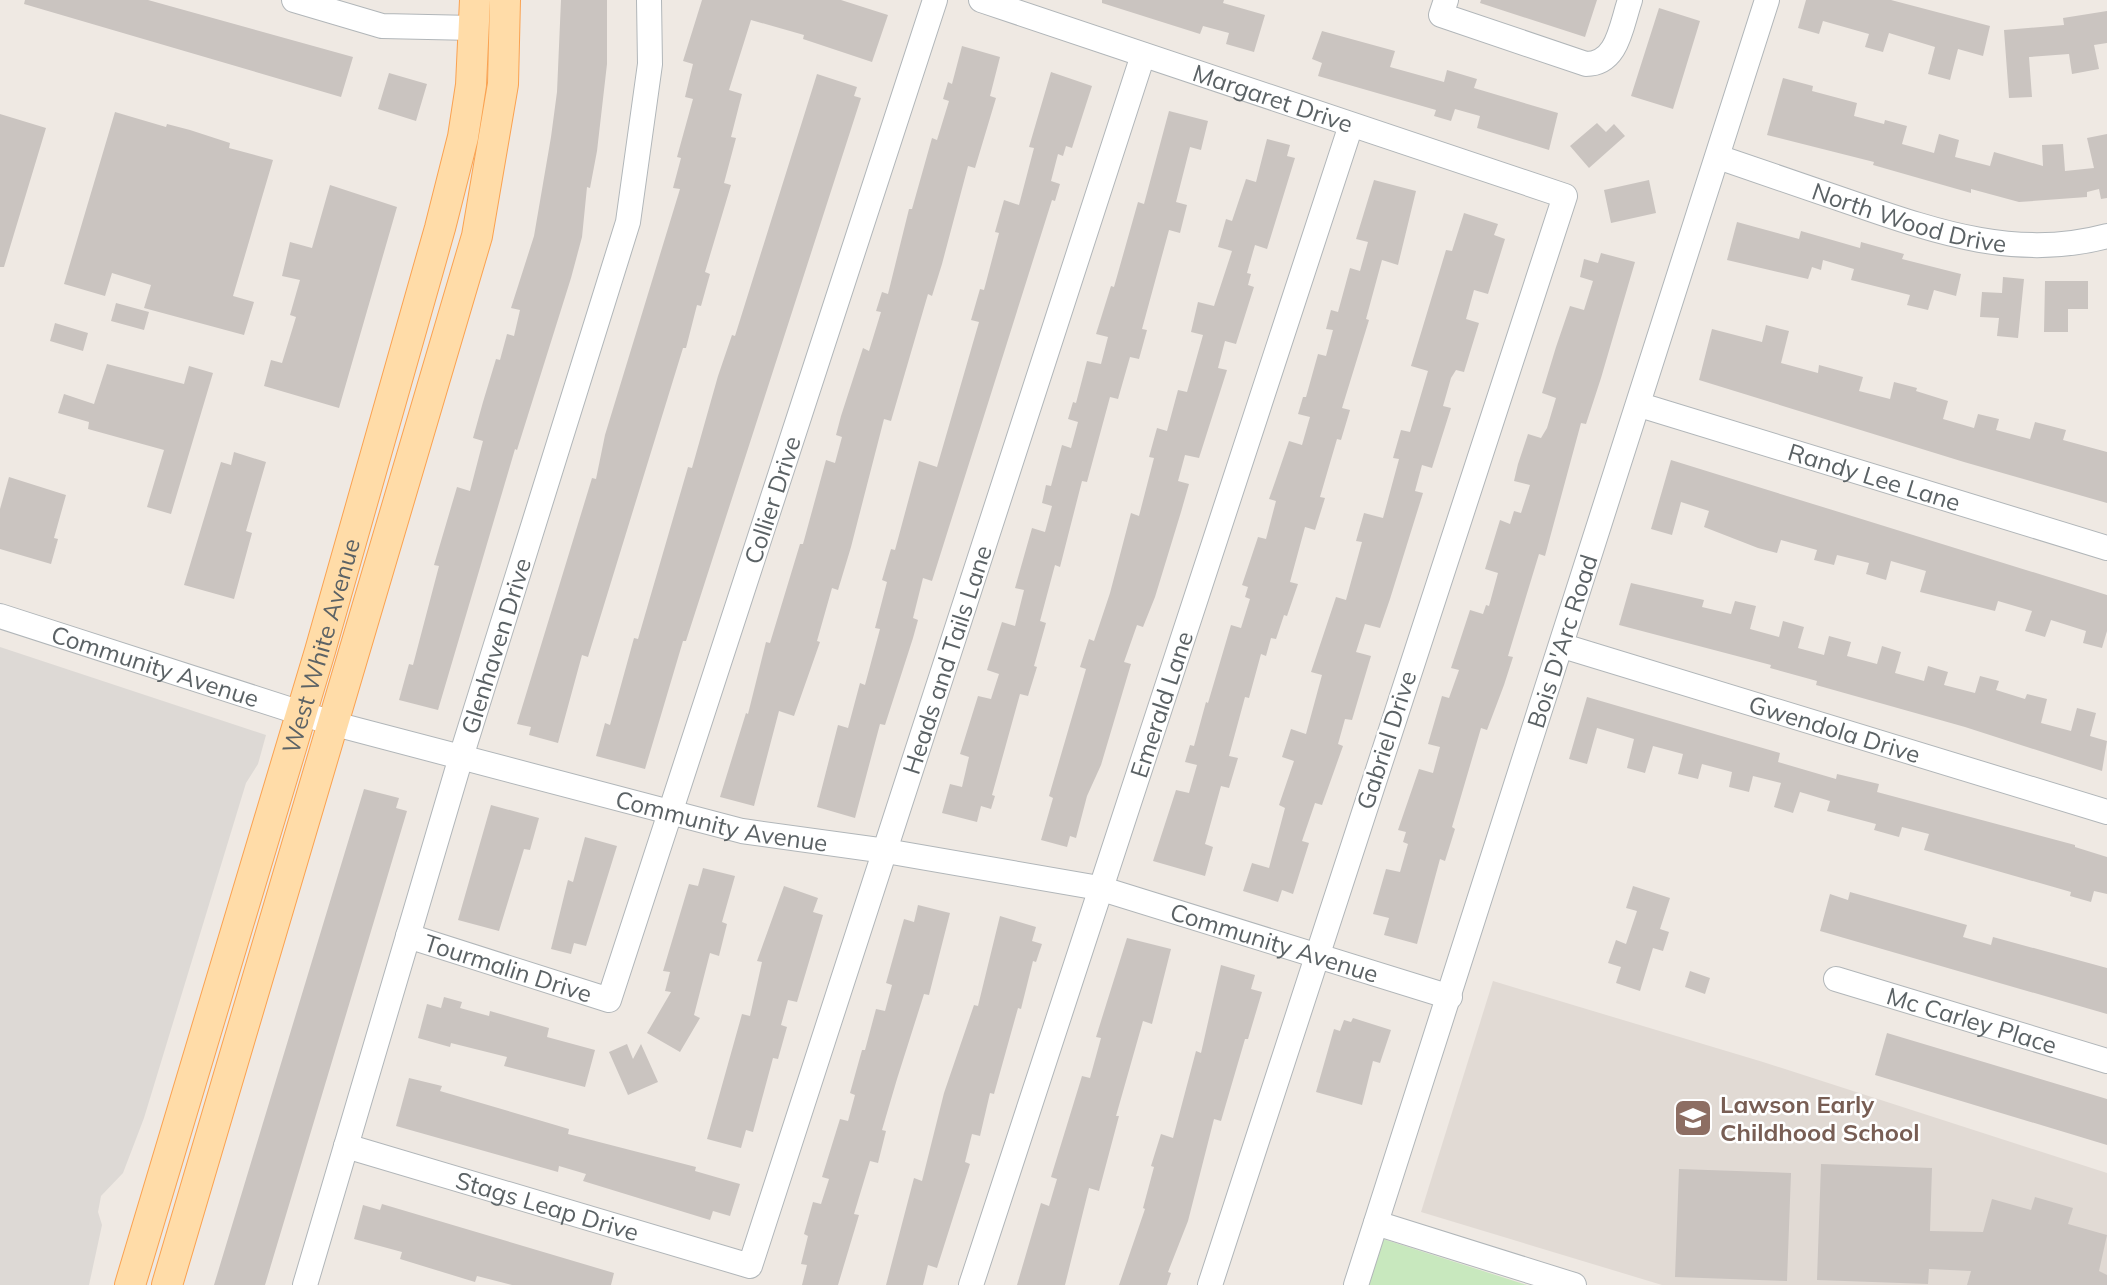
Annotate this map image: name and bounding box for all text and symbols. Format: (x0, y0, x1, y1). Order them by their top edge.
street label: Margaret Drive (1189, 57, 1357, 139)
street label: North Wood Drive (1808, 176, 2008, 259)
street label: Collier Drive (737, 432, 807, 567)
street label: Randy Lee Lane (1785, 436, 1964, 517)
street label: West White Avenue (275, 535, 366, 757)
street label: Heads and Tails Lane (896, 541, 998, 778)
street label: Bois D'Arc Road (1520, 551, 1604, 732)
street label: Glenhaven Drive (454, 554, 537, 738)
street label: Community Avenue (48, 619, 263, 713)
street label: Emerald Lane (1123, 627, 1199, 781)
street label: Gabriel Drive (1350, 667, 1422, 813)
street label: Gwendola Drive (1745, 689, 1924, 769)
street label: Community Avenue (612, 783, 830, 858)
street label: Community Avenue (1167, 896, 1382, 989)
street label: Tourmalin Drive (420, 927, 596, 1009)
street label: Mc Carley Place (1883, 980, 2060, 1060)
place label: Lawson Early Childhood School (1720, 1089, 1919, 1147)
school or university icon: Lawson Early Childhood School (1672, 1097, 1714, 1139)
street label: Stags Leap Drive (452, 1164, 642, 1247)

